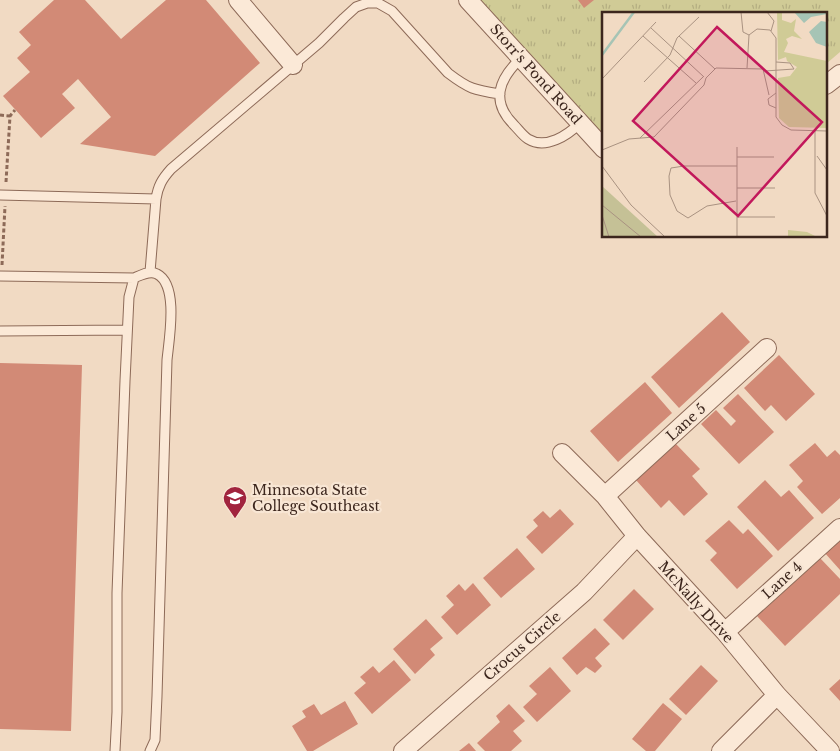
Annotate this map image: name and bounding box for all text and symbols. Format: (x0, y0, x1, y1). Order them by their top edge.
inset map (602, 12, 828, 238)
street label: Storr's Pond Road (486, 20, 586, 128)
street label: Lane 5 (662, 399, 710, 445)
place label: Minnesota State College Southeast (252, 481, 380, 515)
school or university icon: Minnesota State College Southeast (222, 485, 248, 519)
street label: McNally Drive (655, 557, 737, 647)
street label: Lane 4 (758, 557, 806, 603)
street label: Crocus Circle (480, 607, 564, 685)

